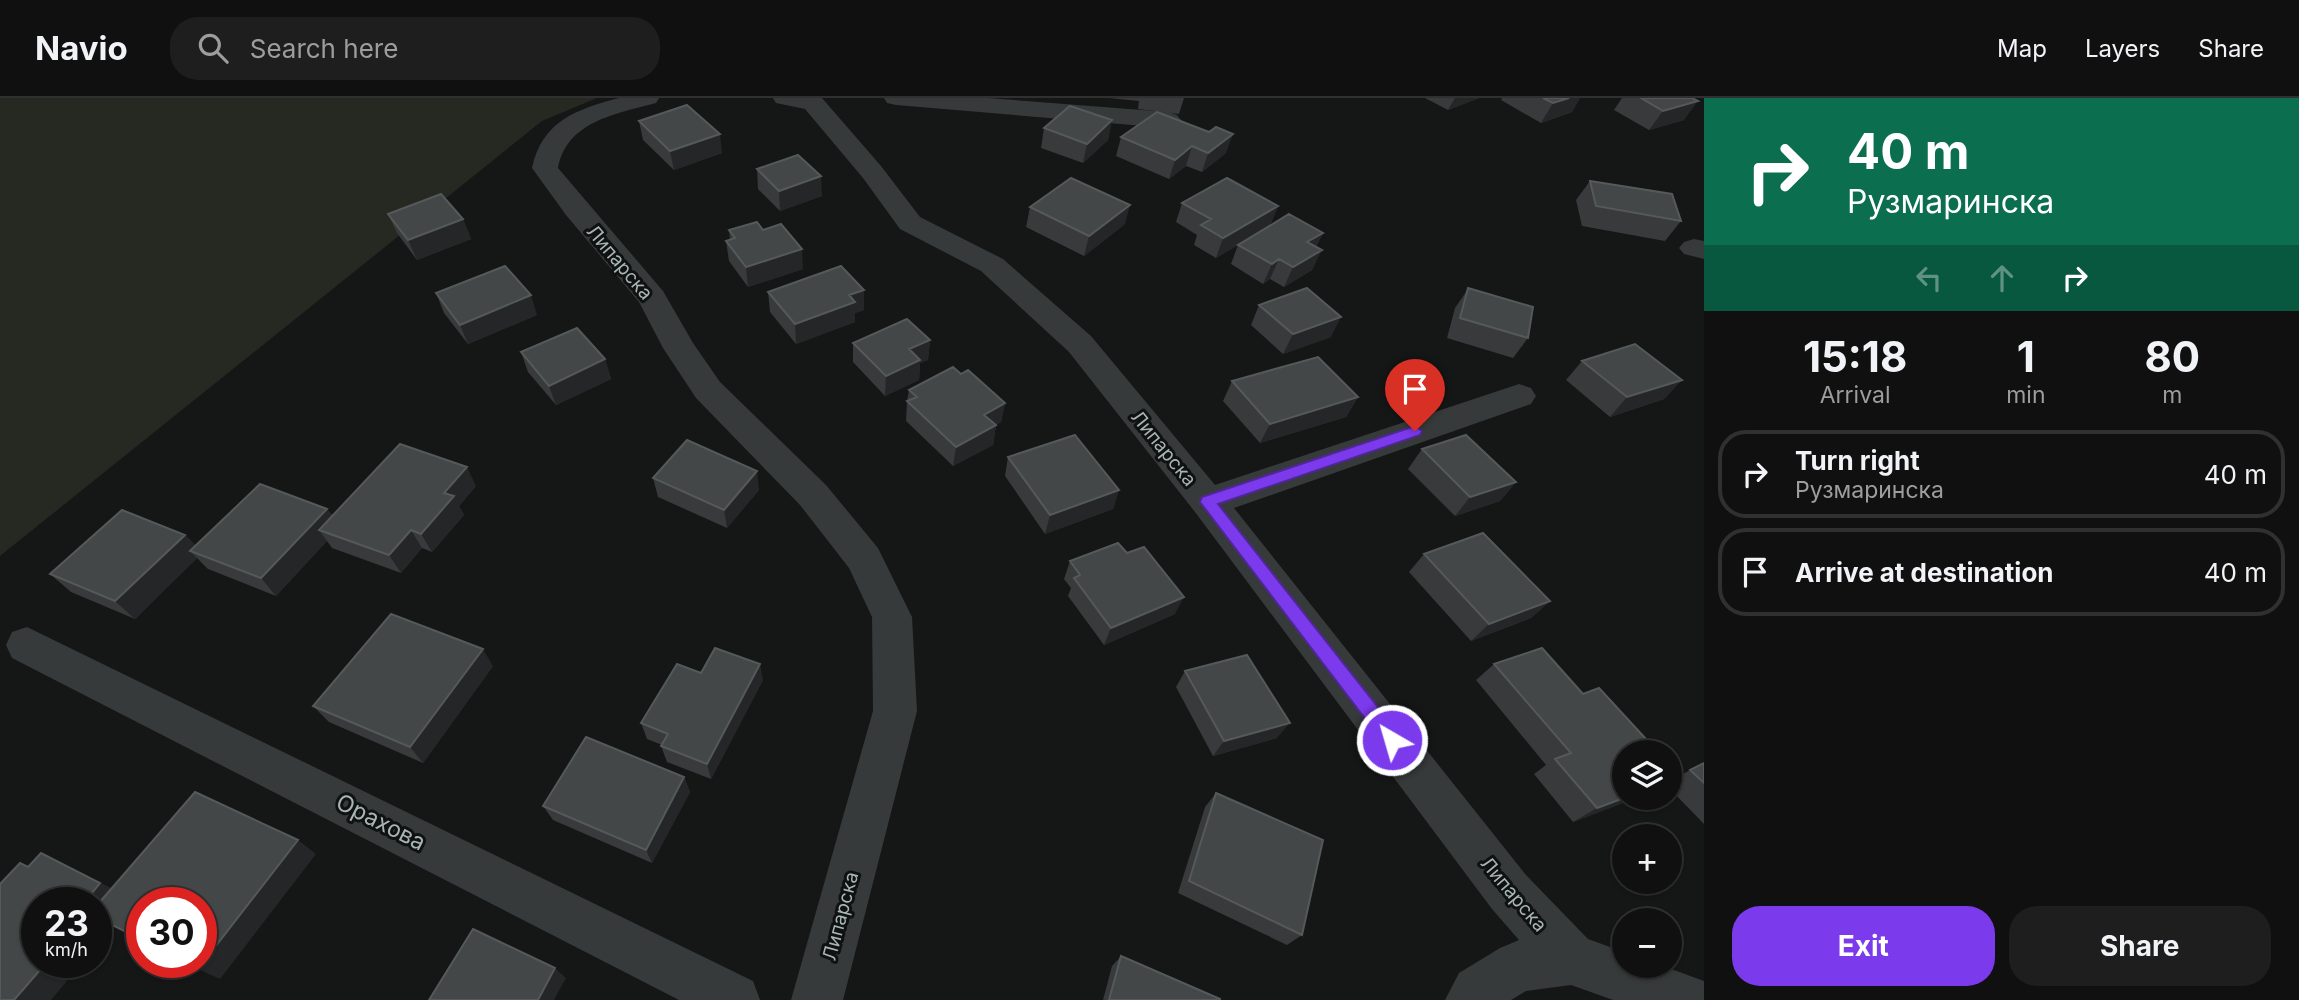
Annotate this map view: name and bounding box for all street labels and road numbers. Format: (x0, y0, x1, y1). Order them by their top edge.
street label: Липарска (582, 220, 658, 304)
street label: Липарска (1126, 406, 1201, 491)
street label: Орахова (332, 788, 430, 856)
street label: Липарска (1476, 852, 1552, 936)
street label: Липарска (818, 869, 863, 963)

